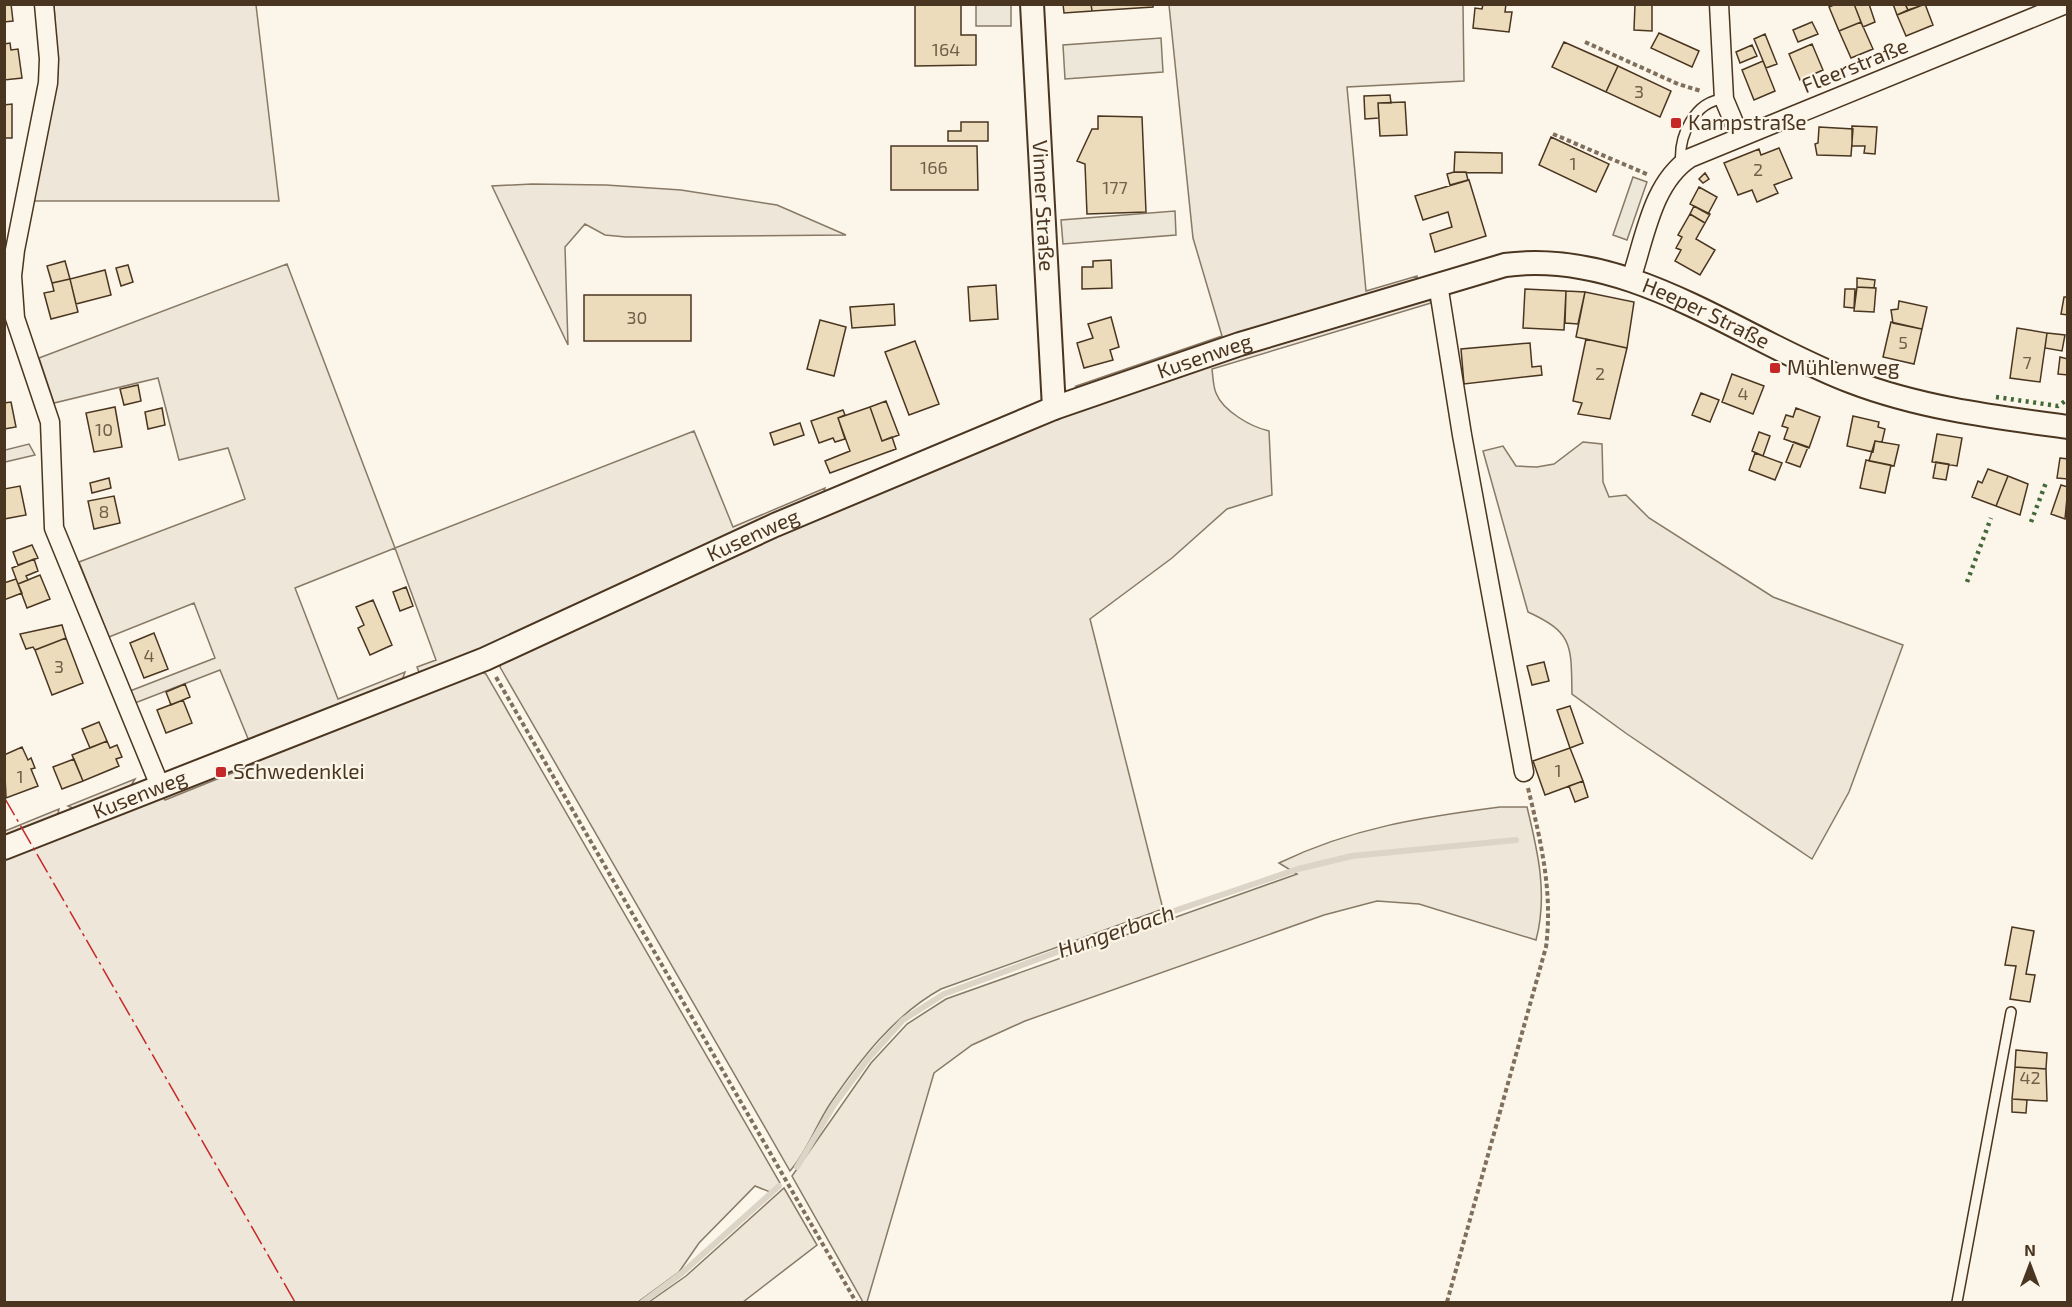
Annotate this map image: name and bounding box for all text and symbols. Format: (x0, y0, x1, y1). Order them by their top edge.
street label: Fleerstraße (1798, 32, 1911, 97)
house number: 164 (932, 38, 960, 60)
house number: 3 (1634, 80, 1644, 102)
place label: Kampstraße (1688, 109, 1807, 134)
marker: Kampstraße (1669, 116, 1683, 130)
street label: Vinner Straße (1028, 139, 1061, 272)
house number: 1 (1569, 152, 1577, 174)
house number: 166 (920, 156, 948, 178)
house number: 2 (1753, 158, 1763, 180)
house number: 177 (1102, 176, 1128, 198)
street label: Heeper Straße (1639, 271, 1774, 353)
house number: 30 (627, 306, 647, 328)
street label: Kusenweg (1153, 327, 1255, 383)
house number: 5 (1898, 331, 1908, 353)
house number: 7 (2022, 351, 2032, 373)
place label: Mühlenweg (1787, 354, 1900, 379)
marker: Mühlenweg (1768, 361, 1782, 375)
house number: 2 (1595, 362, 1605, 384)
house number: 4 (1737, 382, 1749, 404)
house number: 10 (95, 418, 113, 440)
house number: 8 (99, 500, 109, 522)
street label: Kusenweg (702, 502, 803, 566)
house number: 4 (143, 644, 155, 666)
house number: 3 (54, 655, 64, 677)
place label: Schwedenklei (233, 758, 365, 783)
house number: 1 (1554, 759, 1562, 781)
street label: Kusenweg (89, 763, 190, 823)
house number: 1 (16, 765, 24, 787)
marker: Schwedenklei (214, 765, 228, 779)
water label: Hungerbach (1054, 898, 1177, 962)
house number: 42 (2019, 1066, 2041, 1088)
north arrow (2000, 1235, 2060, 1295)
text: N (2024, 1240, 2036, 1259)

